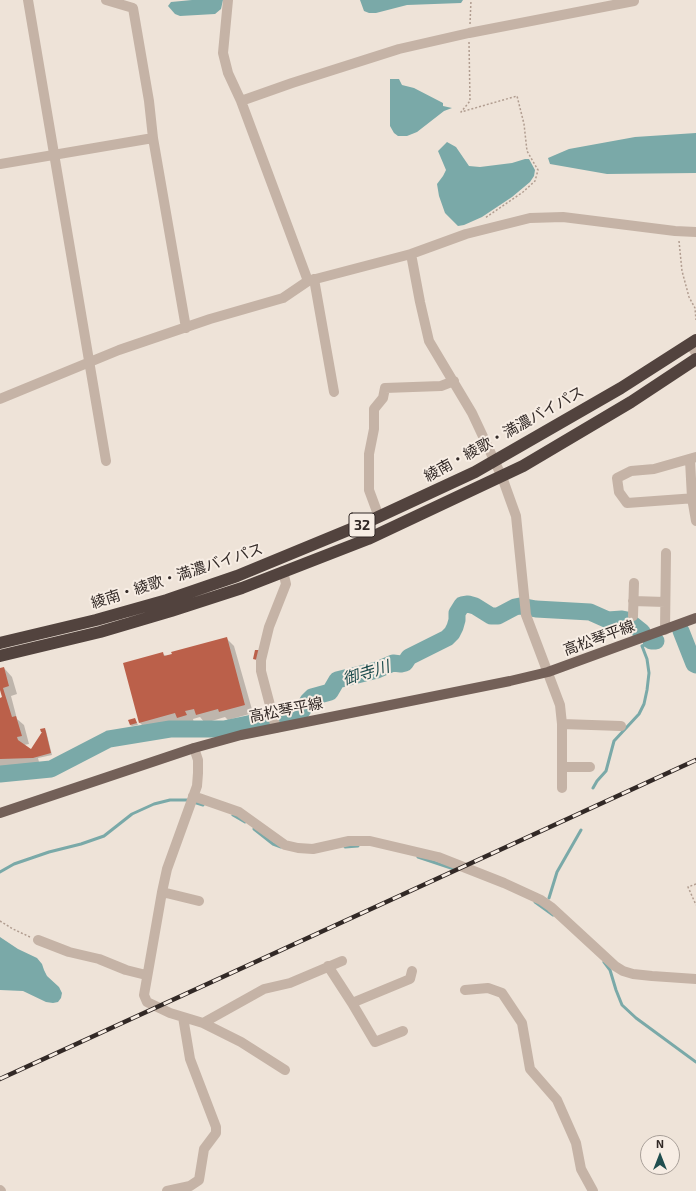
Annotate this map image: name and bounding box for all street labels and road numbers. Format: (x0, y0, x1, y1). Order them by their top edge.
street label: 綾南・綾歌・満濃バイパス (421, 382, 587, 486)
road number: 32 (349, 513, 375, 537)
street label: 綾南・綾歌・満濃バイパス (89, 540, 265, 612)
street label: 高松琴平線 (561, 617, 637, 659)
street label: 高松琴平線 (247, 694, 325, 726)

